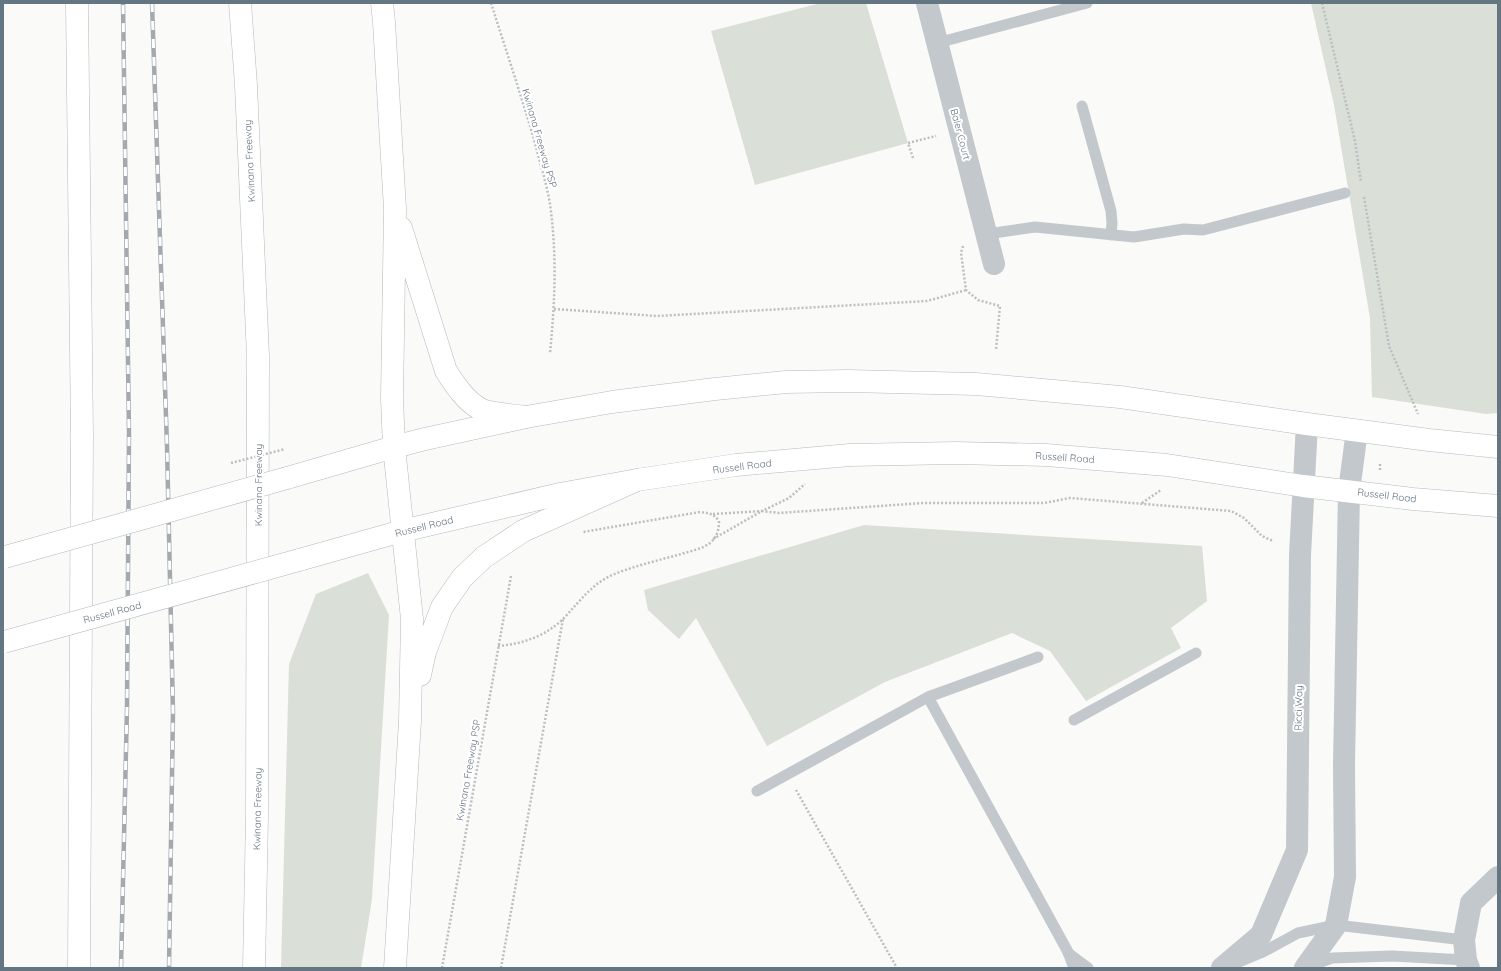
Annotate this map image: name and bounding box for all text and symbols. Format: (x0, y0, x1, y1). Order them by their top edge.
street label: Kwinana Freeway PSP (519, 87, 560, 189)
street label: Baler Court (947, 107, 974, 162)
street label: Kwinana Freeway (241, 119, 258, 202)
street label: Kwinana Freeway (252, 444, 265, 526)
street label: Russell Road (1035, 449, 1095, 466)
street label: Russell Road (712, 456, 772, 477)
street label: Russell Road (1357, 485, 1417, 506)
street label: Russell Road (394, 513, 455, 540)
street label: Russell Road (82, 599, 143, 626)
street label: Ricci Way (1292, 685, 1305, 731)
street label: Kwinana Freeway PSP (453, 718, 484, 822)
street label: Kwinana Freeway (250, 768, 265, 850)

